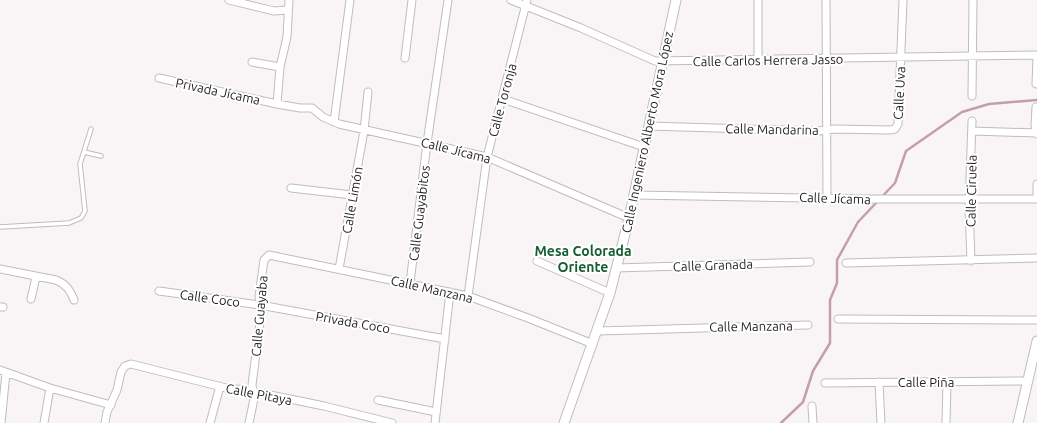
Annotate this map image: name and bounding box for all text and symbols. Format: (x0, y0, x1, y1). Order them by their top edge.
street label: Calle Ingeniero Alberto Mora López (619, 30, 675, 234)
street label: Calle Carlos Herrera Jasso (693, 52, 843, 68)
street label: Calle Toronja (485, 62, 519, 138)
street label: Calle Uva (891, 66, 907, 120)
street label: Privada Jícama (174, 75, 262, 107)
street label: Calle Mandarina (725, 121, 819, 137)
street label: Calle Jícama (419, 135, 493, 165)
street label: Calle Ciruela (963, 155, 979, 227)
street label: Calle Guayabitos (406, 164, 432, 262)
street label: Calle Limón (339, 165, 365, 235)
street label: Calle Jícama (799, 190, 871, 206)
district label: Mesa Colorada Oriente (534, 243, 632, 275)
street label: Calle Granada (673, 257, 753, 273)
street label: Calle Manzana (390, 273, 474, 305)
street label: Calle Guayaba (248, 275, 270, 357)
street label: Calle Coco (179, 287, 241, 309)
street label: Privada Coco (315, 309, 391, 335)
street label: Calle Manzana (709, 318, 793, 334)
street label: Calle Piña (898, 375, 954, 389)
street label: Calle Pitaya (225, 381, 293, 407)

